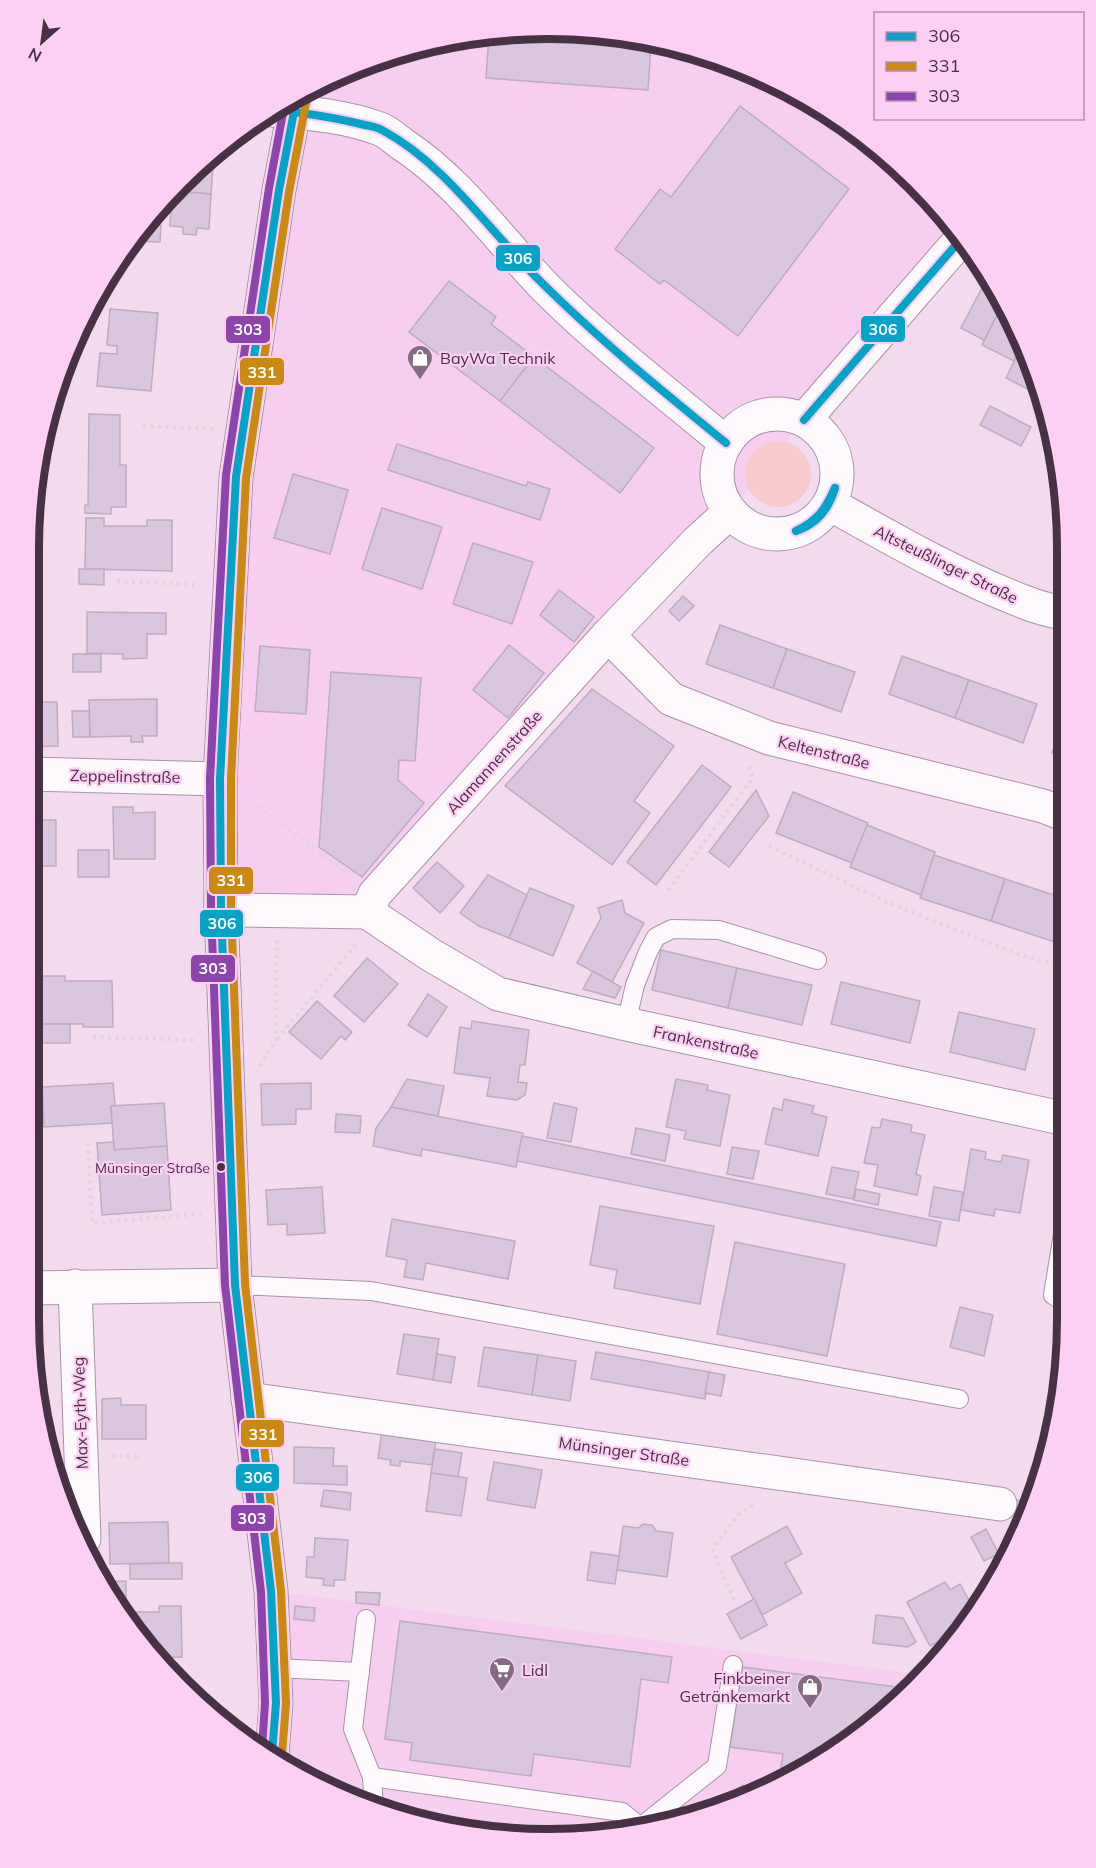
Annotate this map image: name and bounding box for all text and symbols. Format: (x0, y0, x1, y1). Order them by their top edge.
north arrow (12, 12, 72, 72)
legend (874, 12, 1084, 120)
text: 306 (928, 24, 960, 47)
text: N (25, 44, 45, 67)
text: 331 (928, 54, 960, 77)
text: 303 (928, 84, 960, 107)
line badge: 306 (495, 244, 541, 272)
text: 306 (504, 248, 533, 268)
line badge: 303 (225, 315, 271, 344)
line badge: 306 (860, 315, 906, 343)
text: 303 (234, 319, 262, 339)
text: 306 (869, 319, 898, 339)
shop icon: BayWa Technik (405, 343, 435, 381)
place label: BayWa Technik (440, 348, 556, 368)
line badge: 331 (239, 357, 285, 386)
text: 331 (248, 362, 276, 382)
street label: Altsteußlinger Straße (871, 520, 1021, 608)
street label: Alamannenstraße (442, 706, 546, 818)
street label: Keltenstraße (776, 731, 872, 773)
street label: Zeppelinstraße (70, 765, 180, 787)
line badge: 331 (208, 866, 254, 895)
text: 331 (217, 870, 245, 890)
line badge: 306 (199, 909, 244, 938)
text: 306 (208, 913, 237, 933)
line badge: 303 (190, 954, 236, 983)
text: 303 (199, 958, 227, 978)
street label: Frankenstraße (651, 1021, 761, 1063)
place label: Münsinger Straße (95, 1159, 210, 1177)
marker: Münsinger Straße (215, 1161, 227, 1173)
street label: Max-Eyth-Weg (68, 1356, 92, 1470)
line badge: 331 (240, 1419, 285, 1448)
text: 331 (249, 1424, 277, 1444)
street label: Münsinger Straße (557, 1432, 691, 1470)
line badge: 306 (235, 1463, 280, 1492)
text: 306 (244, 1467, 273, 1487)
line badge: 303 (230, 1504, 275, 1532)
text: 303 (238, 1508, 266, 1528)
supermarket icon: Lidl (487, 1655, 517, 1693)
place label: Lidl (522, 1660, 548, 1680)
place label: Finkbeiner Getränkemarkt (679, 1668, 790, 1706)
shop icon: Finkbeiner Getränkemarkt (795, 1672, 825, 1710)

